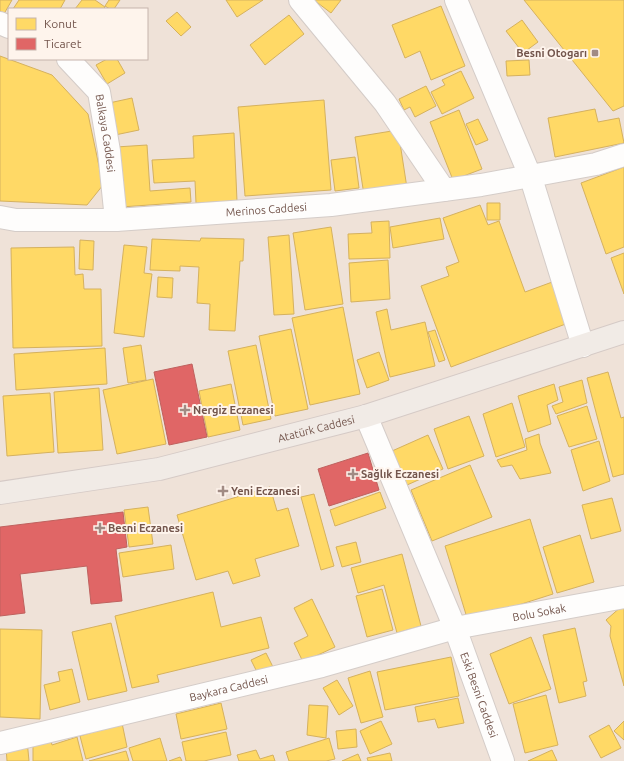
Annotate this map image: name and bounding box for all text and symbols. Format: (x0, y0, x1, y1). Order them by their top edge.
legend (8, 8, 148, 60)
text: Konut (44, 17, 77, 30)
text: Ticaret (44, 37, 82, 50)
place label: Besni Otogarı (516, 47, 587, 59)
marker: Besni Otogarı (590, 48, 600, 58)
street label: Balkaya Caddesi (93, 93, 117, 173)
street label: Merinos Caddesi (225, 201, 307, 218)
place label: Nergiz Eczanesi (193, 404, 274, 416)
marker: Nergiz Eczanesi (180, 405, 190, 415)
street label: Atatürk Caddesi (276, 413, 356, 444)
place label: Sağlık Eczanesi (361, 468, 439, 480)
marker: Sağlık Eczanesi (348, 469, 358, 479)
place label: Yeni Eczanesi (231, 485, 300, 497)
marker: Yeni Eczanesi (218, 486, 228, 496)
place label: Besni Eczanesi (108, 522, 183, 534)
marker: Besni Eczanesi (95, 523, 105, 533)
street label: Bolu Sokak (512, 602, 567, 623)
street label: Eski Besni Caddesi (458, 651, 500, 739)
street label: Baykara Caddesi (188, 673, 269, 704)

